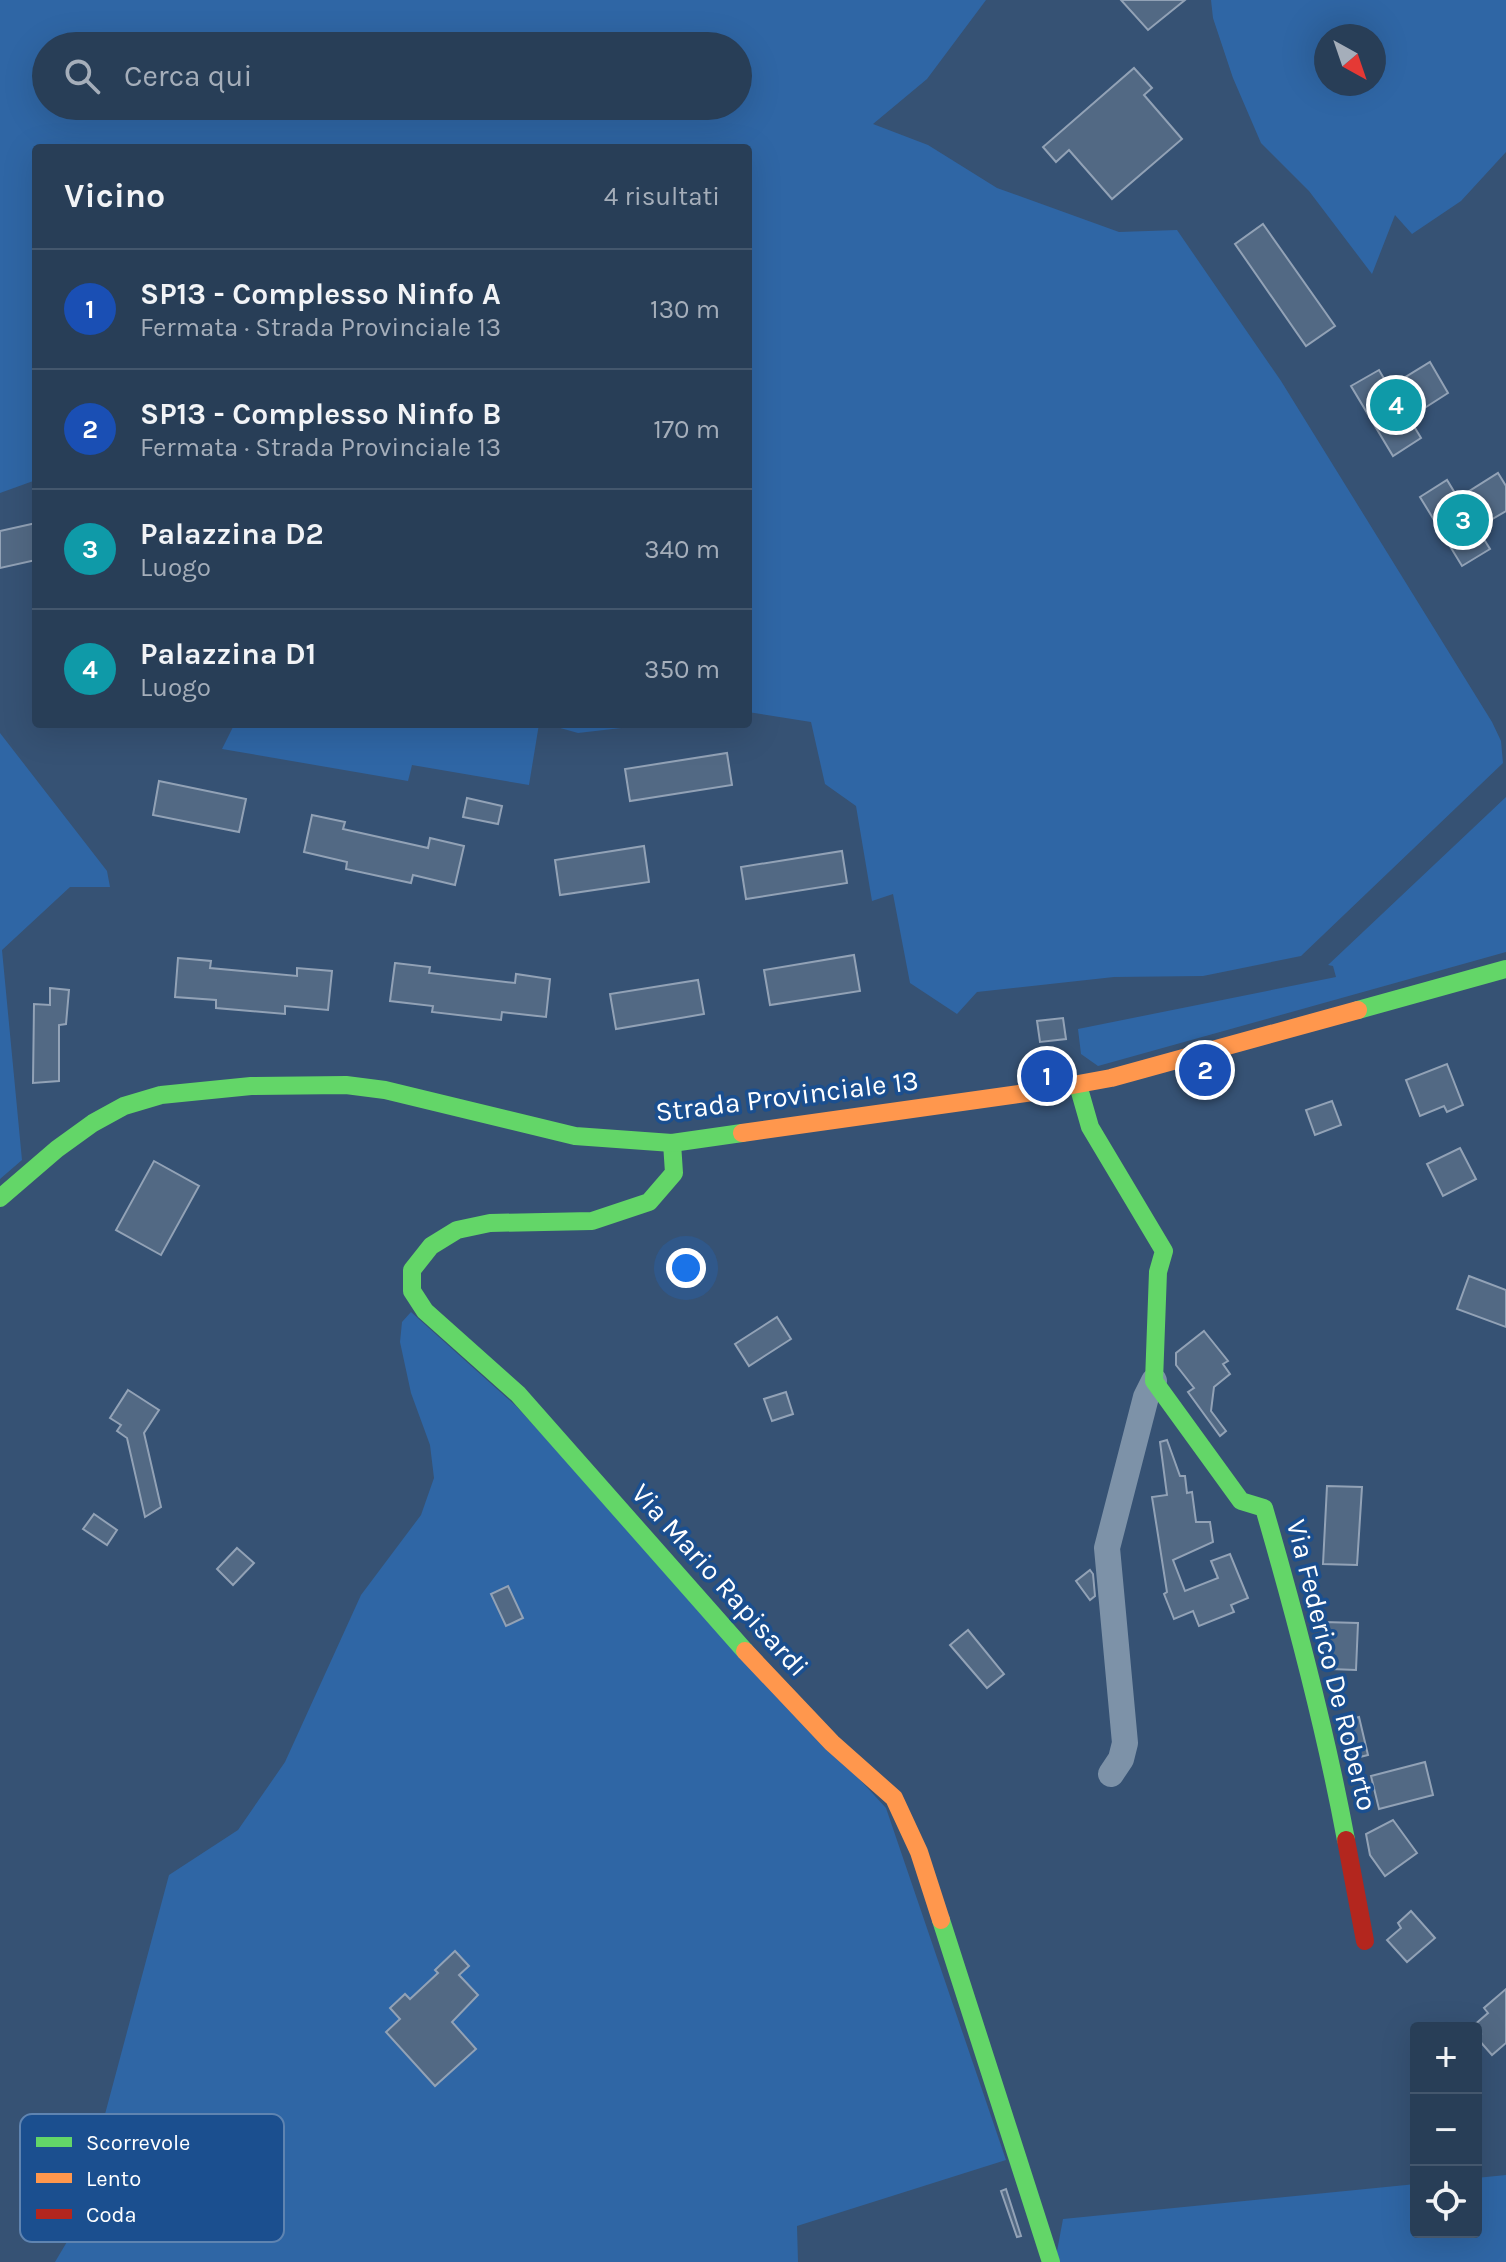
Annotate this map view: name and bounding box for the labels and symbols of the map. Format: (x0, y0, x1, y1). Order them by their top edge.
north arrow (1314, 24, 1386, 96)
pin: 4 (1370, 375, 1422, 435)
pin: 3 (1437, 490, 1489, 550)
pin: 2 (1179, 1040, 1231, 1100)
pin: 1 (1021, 1046, 1073, 1106)
street label: Strada Provinciale 13 (654, 1063, 920, 1129)
your location (666, 1248, 706, 1288)
street label: Via Mario Rapisardi (625, 1477, 815, 1683)
street label: Via Federico De Roberto (1280, 1516, 1384, 1814)
legend (20, 2114, 284, 2242)
text: Scorrevole (86, 2130, 190, 2156)
text: Lento (86, 2166, 141, 2192)
text: Coda (86, 2202, 137, 2228)

